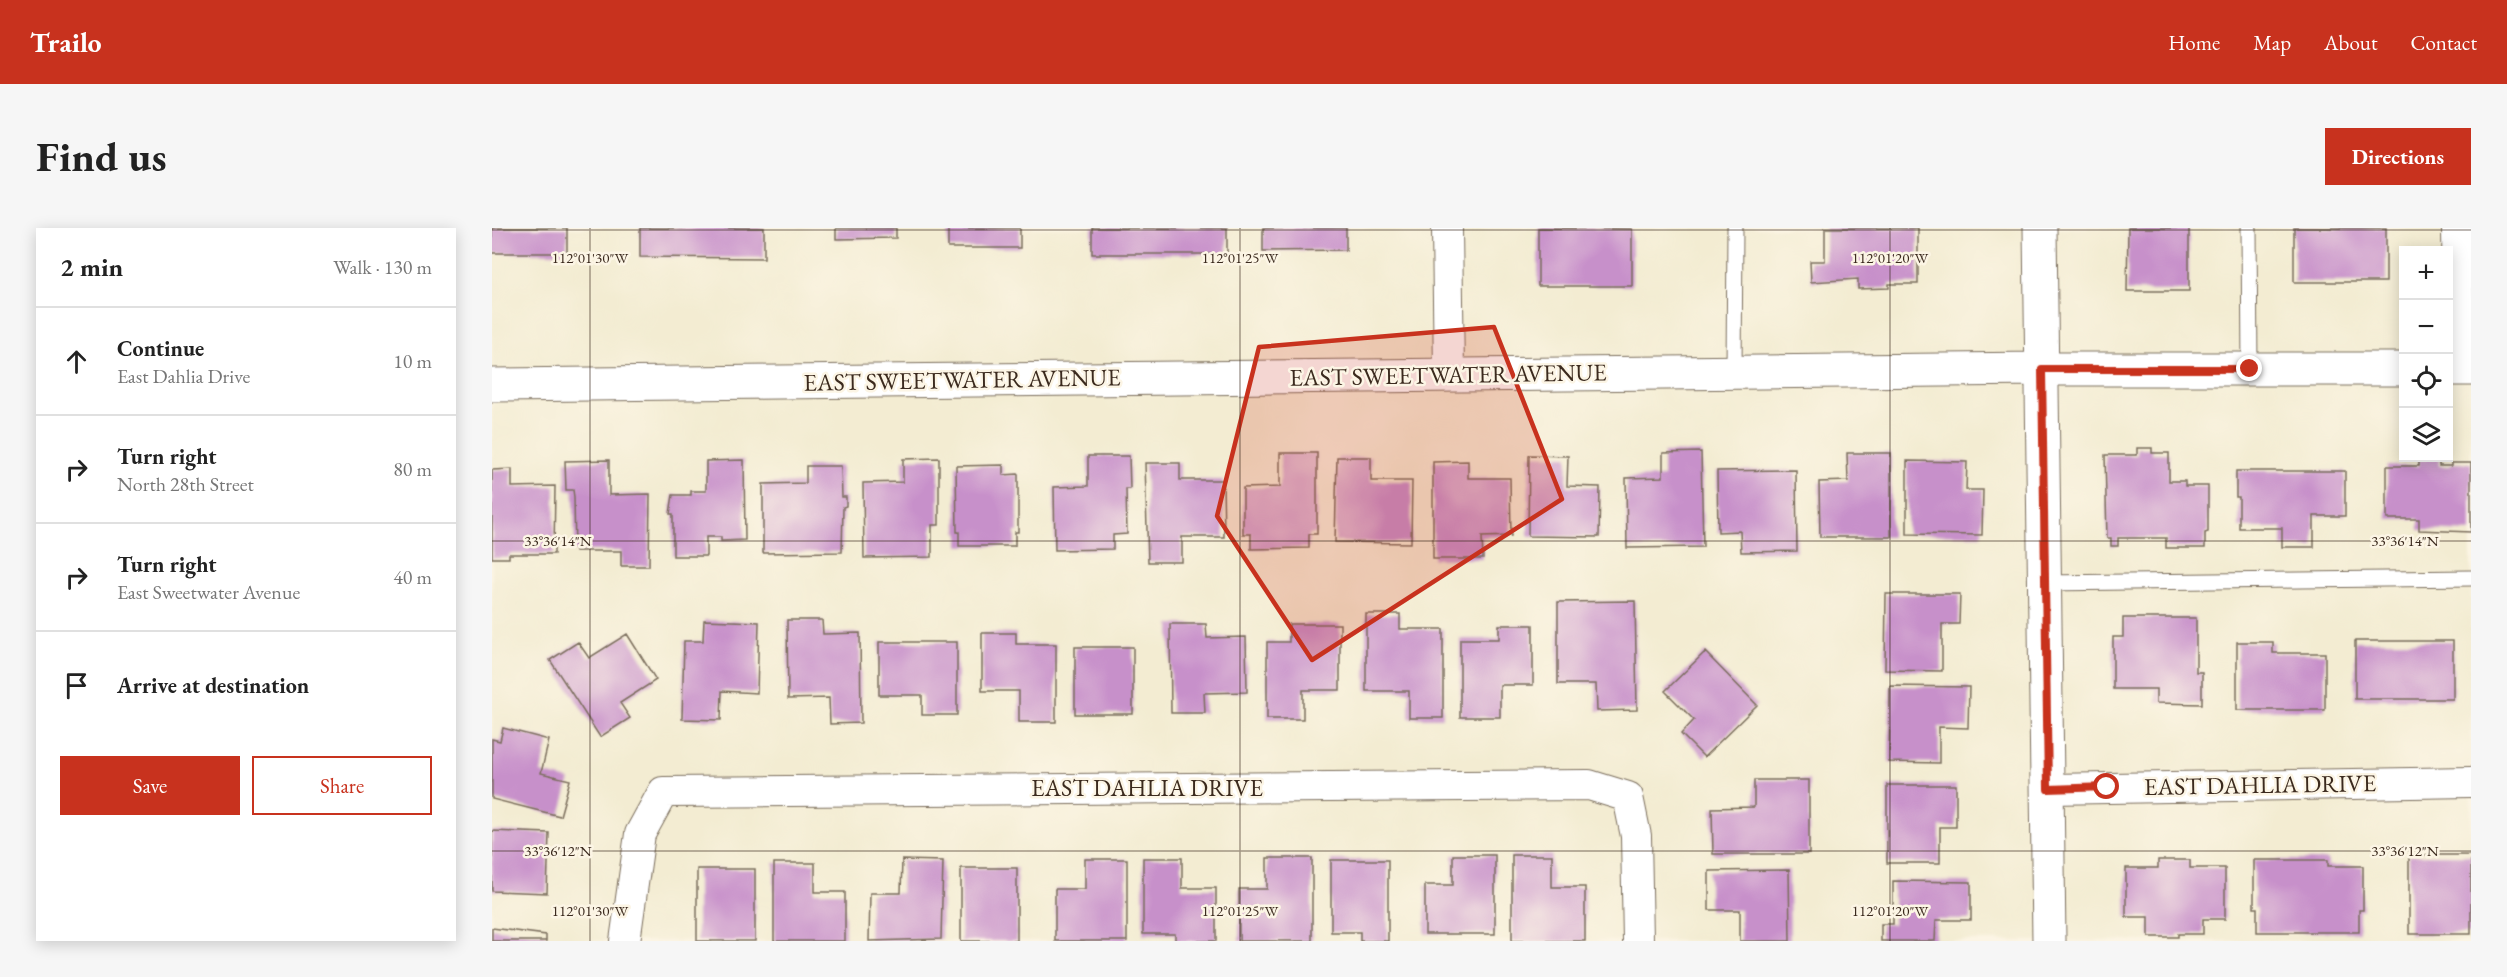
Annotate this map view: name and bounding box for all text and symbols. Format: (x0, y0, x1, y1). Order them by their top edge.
text: Trailo (30, 24, 102, 60)
text: Home (2168, 29, 2220, 56)
text: Map (2253, 29, 2291, 56)
text: About (2324, 29, 2377, 56)
text: Contact (2410, 29, 2477, 56)
button: Directions (2325, 128, 2471, 185)
text: Find us (36, 129, 167, 184)
map controls (2399, 246, 2453, 462)
button: + (2399, 246, 2453, 300)
text: 112°01'30"W (552, 248, 628, 267)
text: 112°01'25"W (1202, 248, 1278, 267)
text: 112°01'20"W (1852, 248, 1928, 267)
text: 2 min (60, 250, 123, 284)
text: Walk · 130 m (333, 254, 432, 280)
button: − (2399, 300, 2453, 354)
text: Continue (117, 334, 204, 363)
icon: ahead (60, 345, 93, 378)
text: 10 m (393, 348, 432, 374)
button: locate (2399, 354, 2453, 408)
route end (2236, 355, 2262, 381)
street label: EAST SWEETWATER AVENUE (1289, 356, 1607, 393)
street label: EAST SWEETWATER AVENUE (803, 361, 1121, 398)
text: East Dahlia Drive (117, 363, 250, 389)
button: layers (2399, 408, 2453, 462)
text: Turn right (117, 442, 216, 471)
icon: right (60, 453, 93, 486)
text: 80 m (393, 456, 432, 482)
text: North 28th Street (117, 471, 254, 497)
text: 33°36'14"N (524, 531, 592, 550)
text: 33°36'14"N (2371, 531, 2439, 550)
text: Turn right (117, 550, 216, 579)
icon: right (60, 561, 93, 594)
text: 40 m (393, 564, 432, 590)
text: East Sweetwater Avenue (117, 579, 300, 605)
icon: arrive (60, 669, 93, 702)
text: Arrive at destination (117, 671, 309, 700)
button: Save (60, 756, 240, 815)
button: Share (252, 756, 432, 815)
street label: EAST DAHLIA DRIVE (2144, 767, 2376, 802)
street label: EAST DAHLIA DRIVE (1031, 772, 1263, 803)
route start (2093, 773, 2119, 799)
text: 33°36'12"N (524, 841, 592, 860)
text: 33°36'12"N (2371, 841, 2439, 860)
text: 112°01'30"W (552, 901, 628, 920)
text: 112°01'25"W (1202, 901, 1278, 920)
text: 112°01'20"W (1852, 901, 1928, 920)

